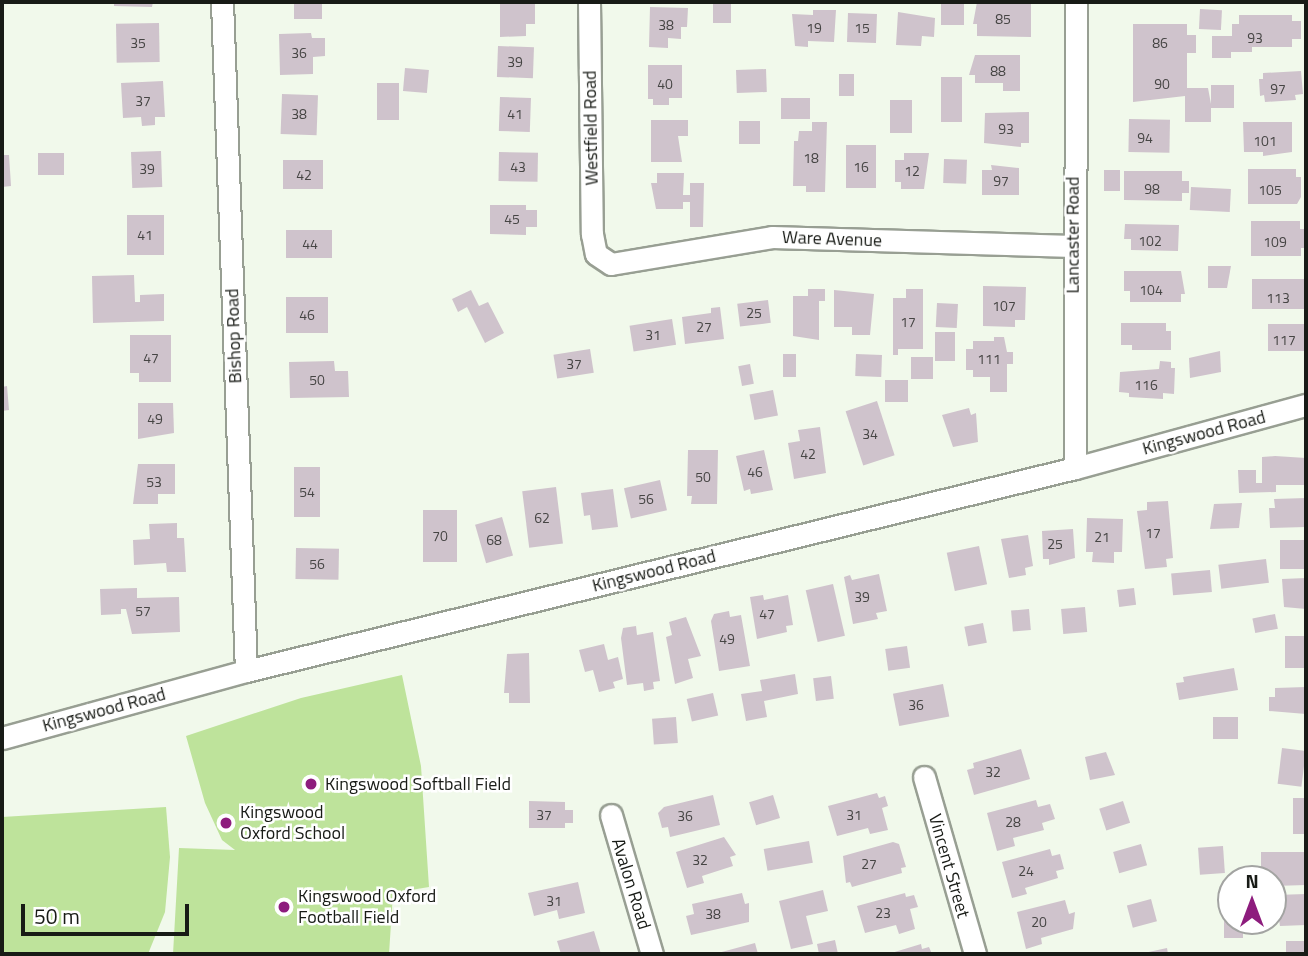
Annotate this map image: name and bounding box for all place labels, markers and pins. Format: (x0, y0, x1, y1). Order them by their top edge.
place label: Kingswood Softball Field (325, 773, 511, 795)
marker: Kingswood Softball Field (303, 776, 319, 792)
place label: Kingswood Oxford School (240, 802, 345, 844)
marker: Kingswood Oxford School (218, 815, 234, 831)
place label: Kingswood Oxford Football Field (298, 886, 436, 928)
marker: Kingswood Oxford Football Field (276, 899, 292, 915)

